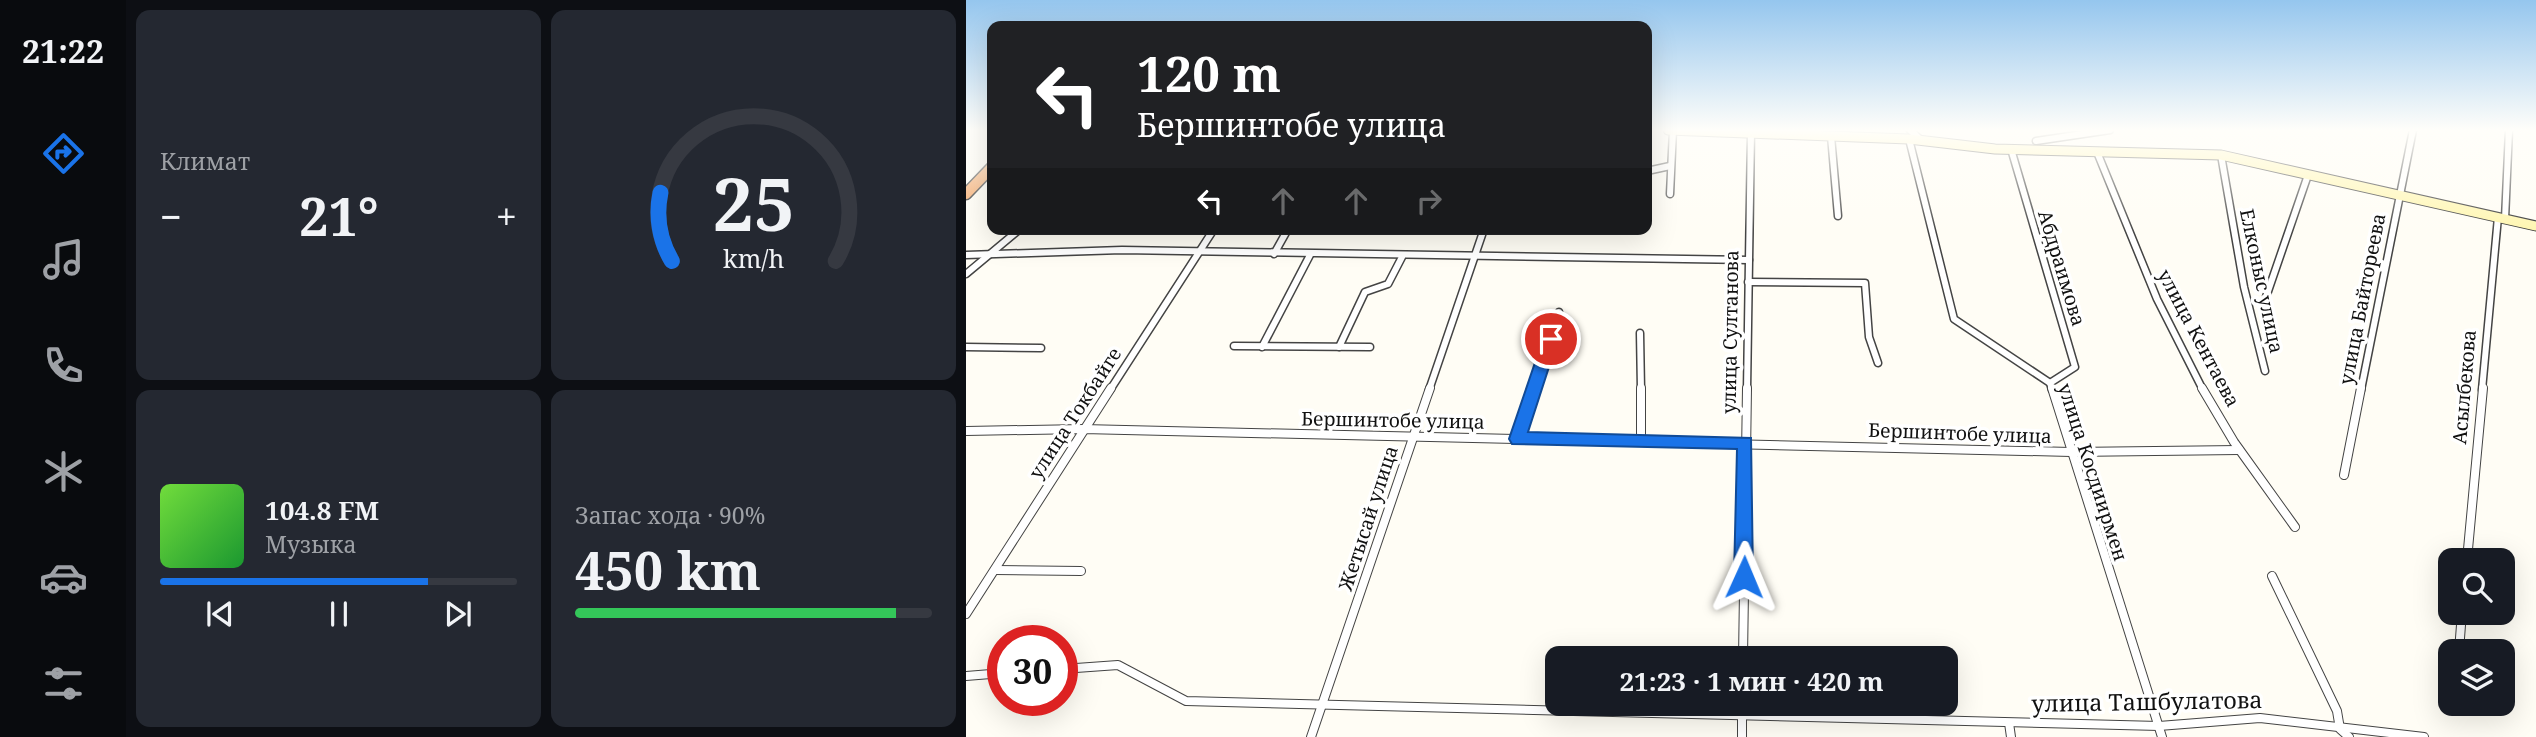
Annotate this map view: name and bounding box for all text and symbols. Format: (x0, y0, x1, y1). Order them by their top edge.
text: 21:22 (22, 29, 104, 72)
text: 120 m (1137, 40, 1281, 106)
icon: left (1022, 49, 1113, 140)
text: Бершинтобе улица (1137, 103, 1446, 146)
icon: directions (39, 129, 88, 178)
text: Климат (160, 145, 250, 177)
text: 25 (712, 153, 795, 252)
text: 21° (299, 180, 379, 251)
icon: left (1191, 182, 1229, 220)
icon: ahead (1264, 182, 1302, 220)
icon: ahead (1337, 182, 1375, 220)
icon: right (1410, 182, 1448, 220)
text: − (160, 190, 182, 242)
text: + (496, 190, 517, 242)
street label: Елконыс улица (2234, 206, 2290, 356)
street label: Абдраимова (2032, 207, 2092, 329)
street label: улица Байтореева (2333, 211, 2391, 387)
icon: music (39, 235, 88, 284)
text: km/h (723, 241, 784, 275)
street label: улица Султанова (1716, 250, 1744, 414)
street label: улица Кентаева (2152, 265, 2246, 411)
pin (1521, 309, 1581, 369)
icon: arrive (1532, 320, 1570, 358)
street label: Асылбекова (2446, 329, 2482, 445)
icon: phone (39, 341, 88, 390)
street label: улица Токбайге (1023, 342, 1127, 484)
street label: улица Косдиирмен (2052, 380, 2134, 564)
street label: Бершинтобе улица (1301, 405, 1485, 435)
street label: Бершинтобе улица (1868, 417, 2052, 449)
street label: Жетысай улица (1332, 442, 1404, 595)
icon: climate (39, 447, 88, 496)
text: 104.8 FM (265, 492, 379, 528)
text: Запас хода · 90% (575, 499, 765, 531)
text: Музыка (265, 528, 357, 560)
text: 450 km (575, 534, 761, 605)
position arrow (1707, 540, 1781, 614)
map controls (2438, 548, 2515, 716)
button: search (2438, 548, 2515, 625)
icon: car (39, 553, 88, 602)
icon: previous (201, 595, 239, 633)
icon: pause (320, 595, 358, 633)
icon: next (439, 595, 477, 633)
speed limit sign: 30 (987, 625, 1078, 716)
button: layers (2438, 639, 2515, 716)
icon: filters (39, 659, 88, 708)
text: 21:23 · 1 мин · 420 m (1619, 663, 1884, 699)
street label: улица Ташбулатова (2031, 683, 2263, 719)

